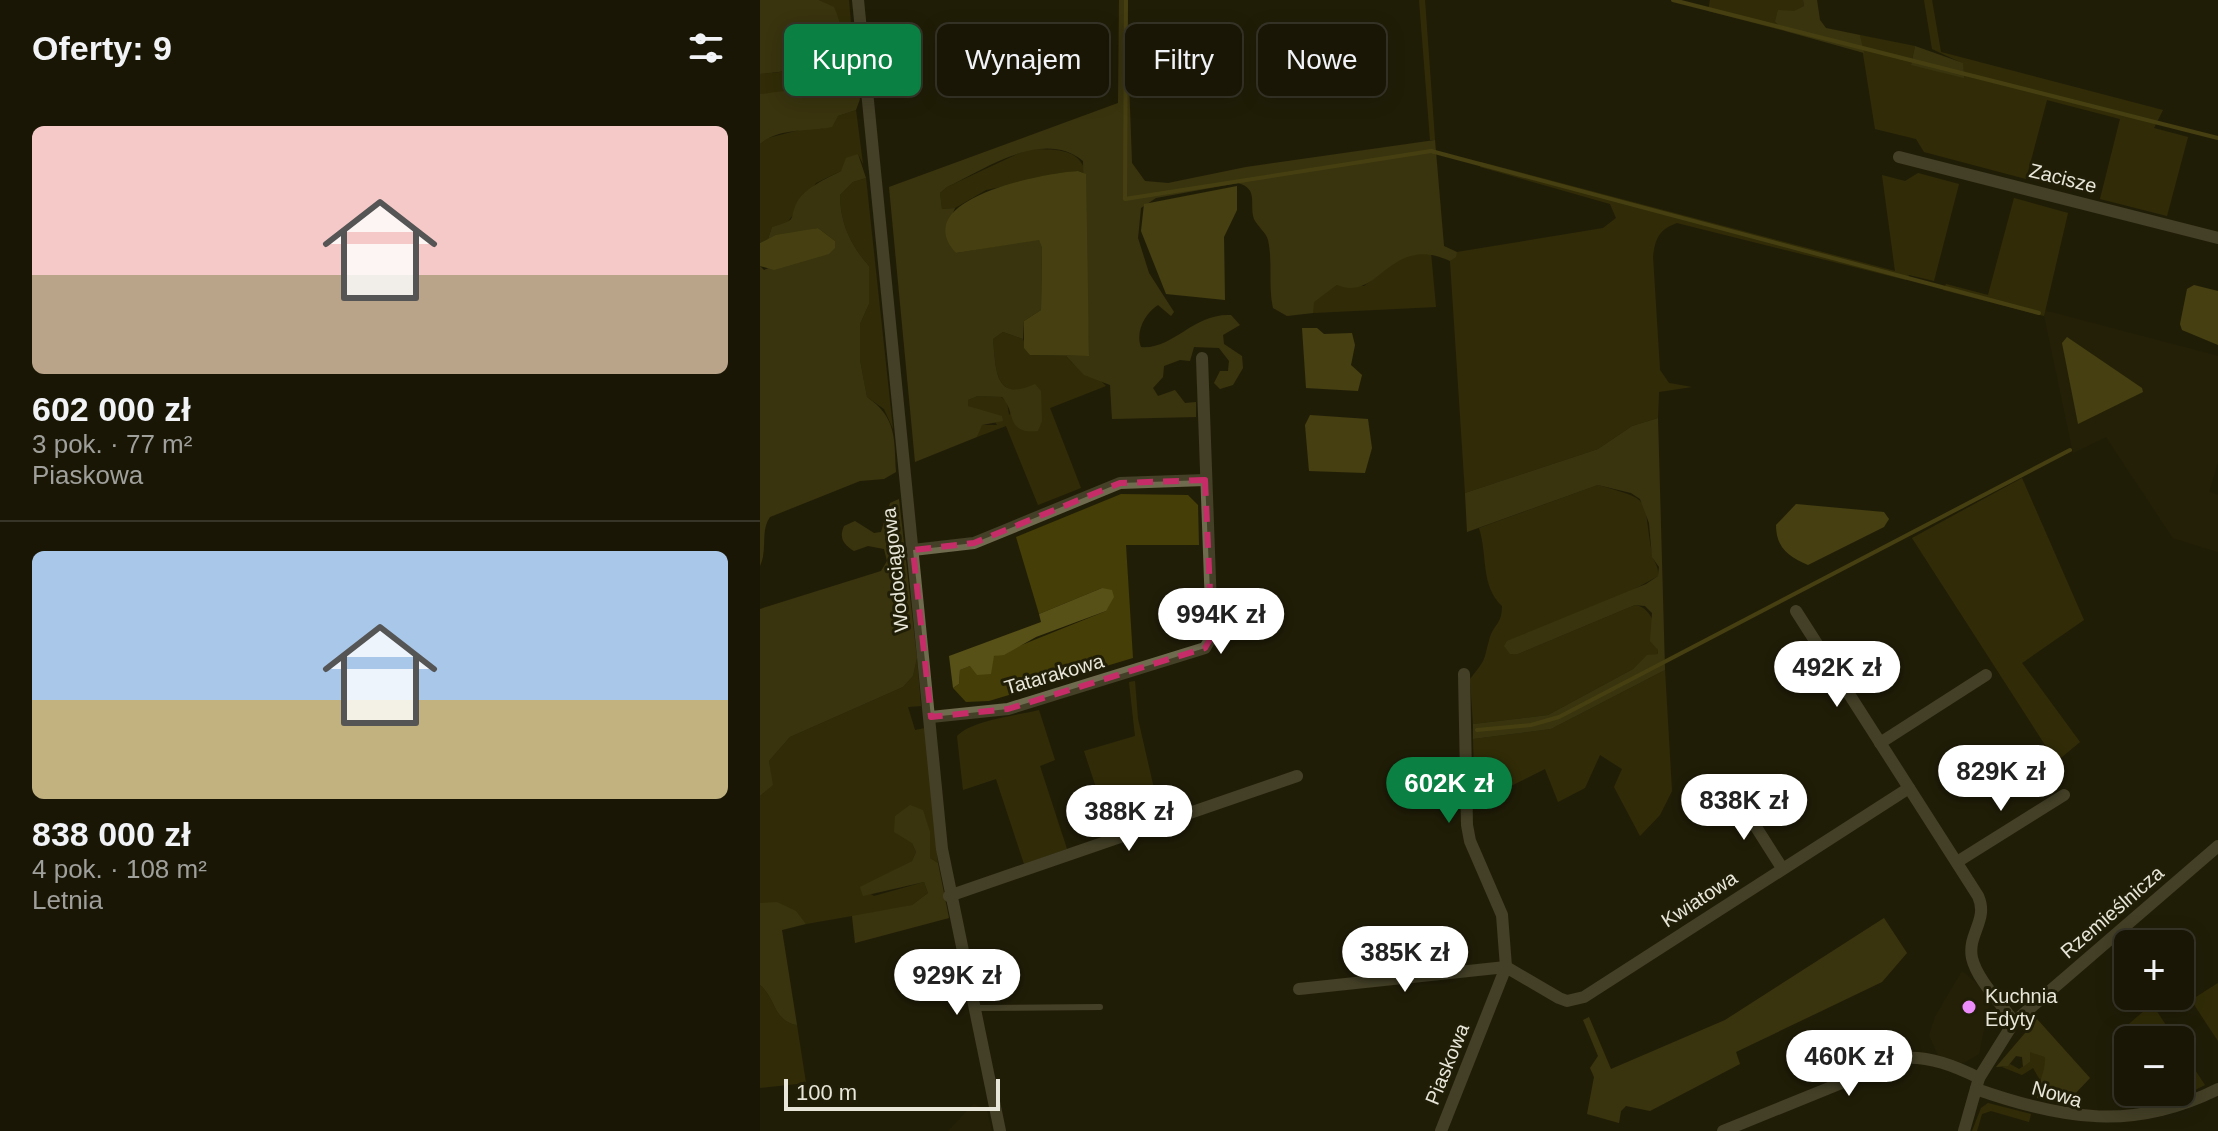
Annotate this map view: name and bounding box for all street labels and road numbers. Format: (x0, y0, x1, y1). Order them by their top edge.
street label: Zacisze (2027, 159, 2099, 197)
street label: Wodociągowa (877, 506, 912, 633)
street label: Tatarakowa (1002, 649, 1107, 699)
street label: Rzemieślnicza (2056, 861, 2169, 963)
street label: Kwiatowa (1657, 866, 1742, 932)
street label: Piaskowa (1421, 1019, 1474, 1108)
street label: Nowa (2029, 1076, 2085, 1112)

